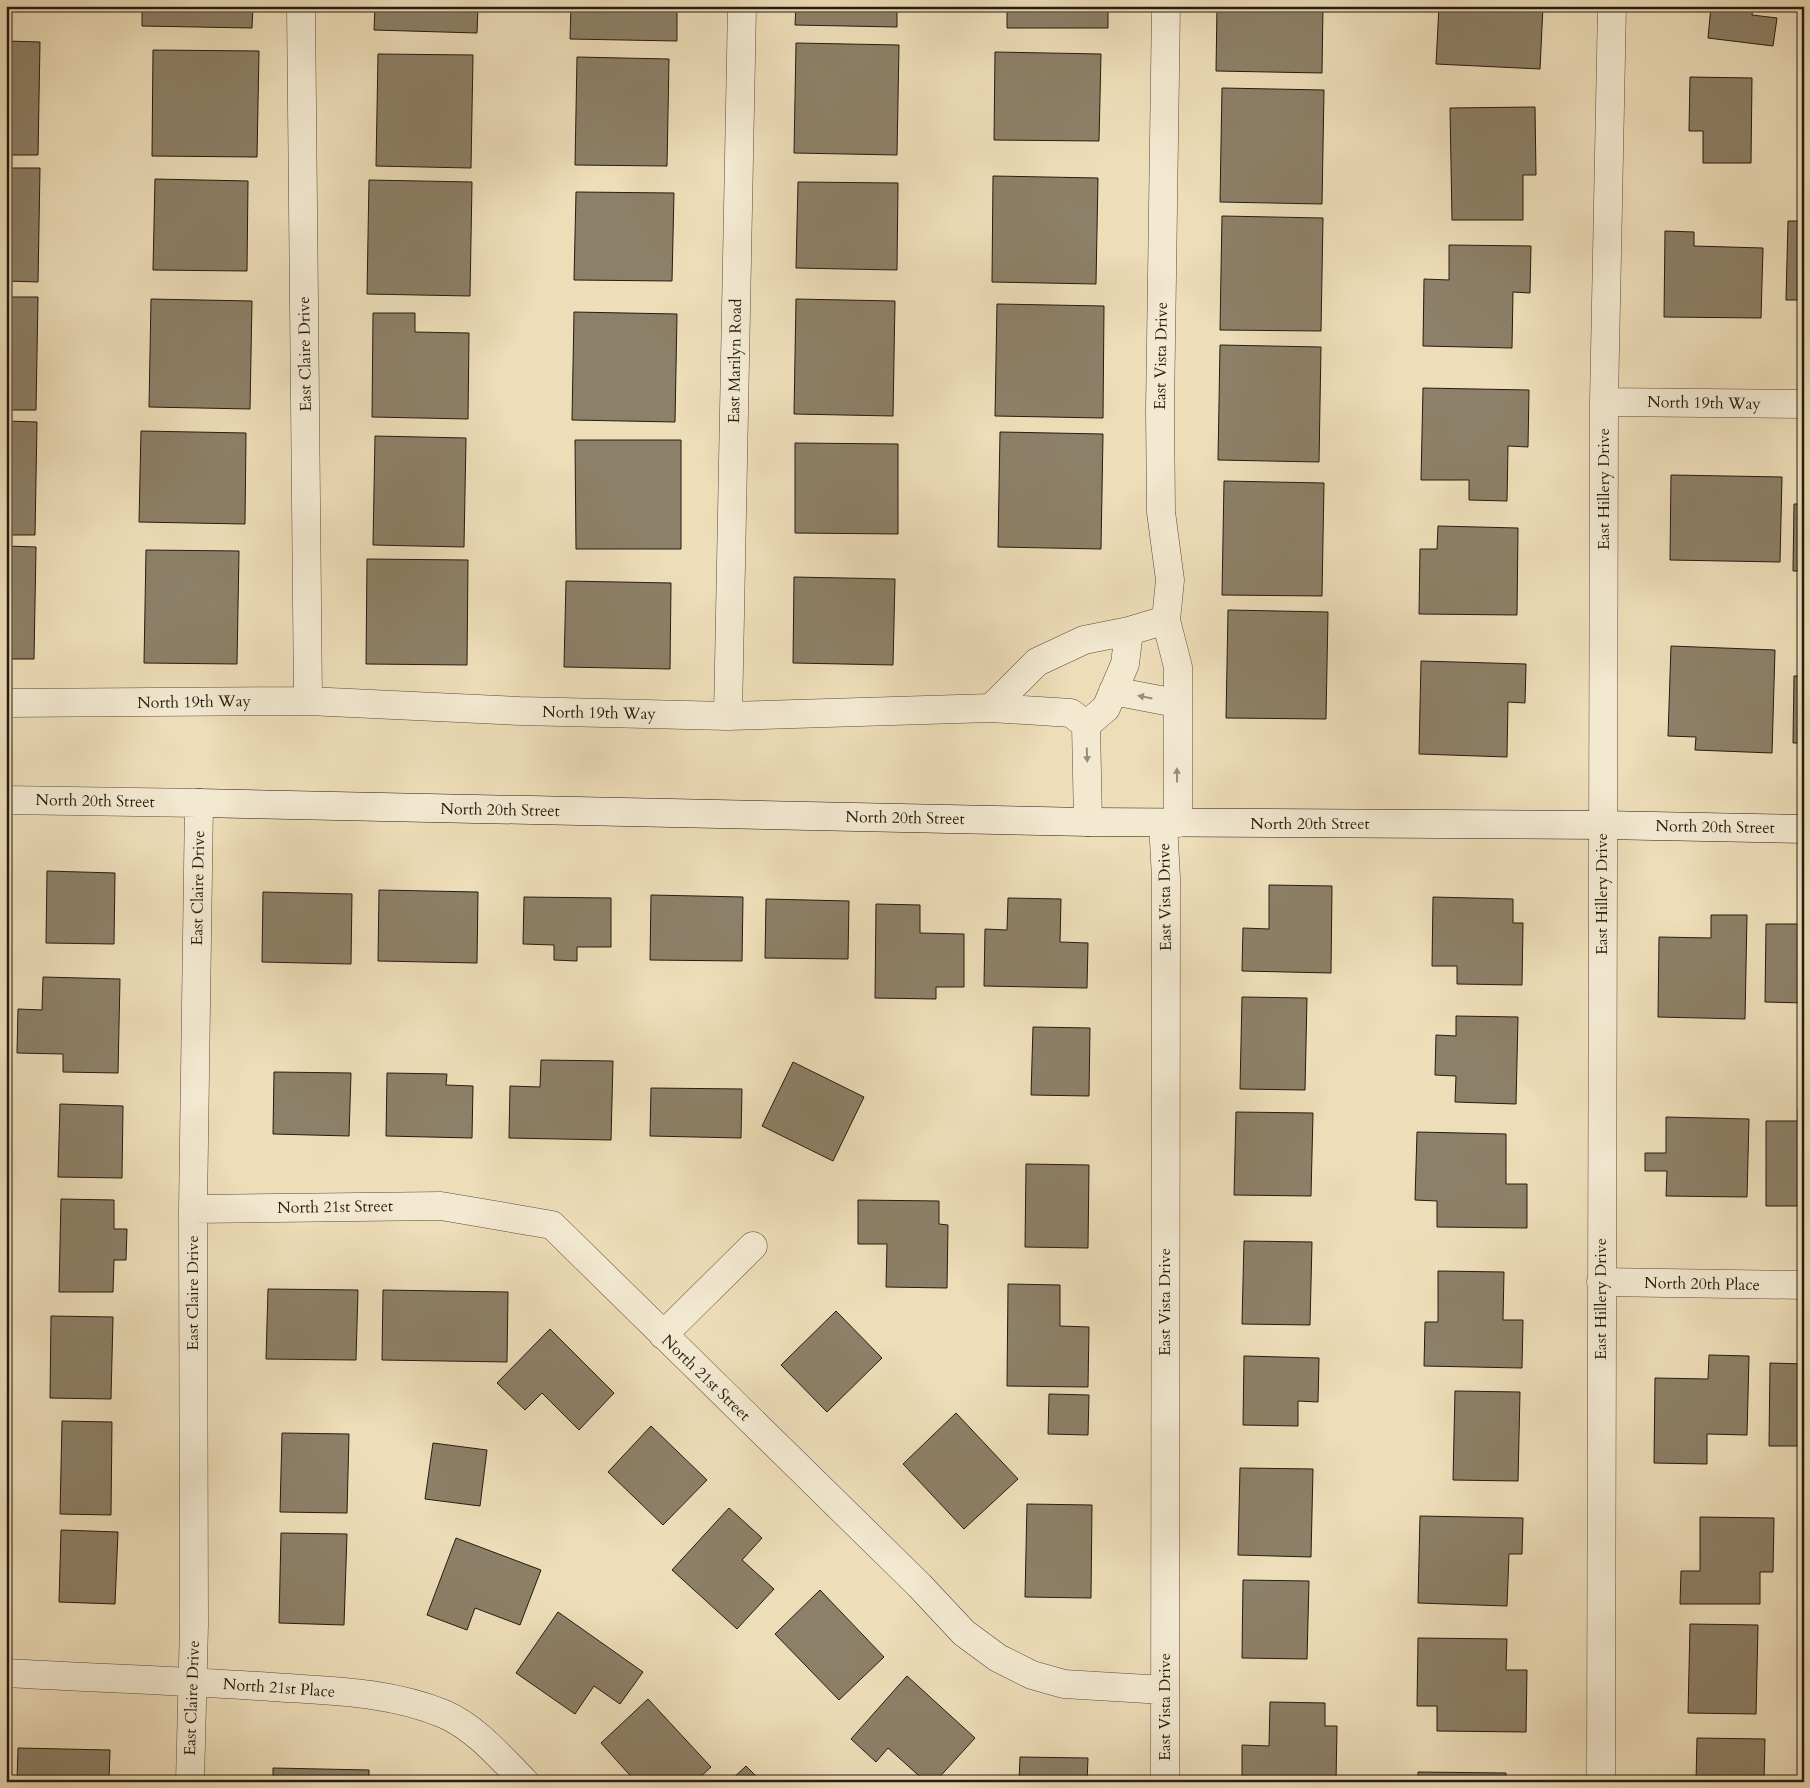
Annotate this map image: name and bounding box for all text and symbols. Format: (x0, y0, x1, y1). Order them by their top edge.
street label: East Claire Drive (293, 296, 317, 412)
street label: East Marilyn Road (723, 298, 747, 424)
street label: East Vista Drive (1149, 302, 1173, 410)
street label: North 19th Way (1647, 391, 1762, 415)
street label: East Hillery Drive (1593, 428, 1615, 550)
street label: North 19th Way (137, 690, 252, 714)
one-way arrow (1137, 693, 1152, 701)
street label: North 19th Way (542, 701, 657, 725)
one-way arrow (1084, 747, 1092, 763)
one-way arrow (1173, 766, 1181, 782)
street label: North 20th Street (35, 789, 155, 813)
street label: North 20th Street (440, 798, 560, 822)
street label: North 20th Street (845, 806, 965, 830)
street label: North 20th Street (1250, 813, 1370, 835)
street label: North 20th Street (1655, 815, 1775, 839)
street label: East Claire Drive (186, 830, 210, 946)
street label: East Hillery Drive (1591, 833, 1613, 955)
street label: East Vista Drive (1153, 843, 1177, 951)
street label: North 21st Street (277, 1195, 393, 1219)
street label: East Claire Drive (182, 1235, 204, 1351)
street label: East Hillery Drive (1590, 1238, 1612, 1360)
street label: East Vista Drive (1154, 1248, 1176, 1356)
street label: North 20th Place (1644, 1272, 1760, 1296)
street label: North 21st Street (657, 1330, 755, 1426)
street label: East Claire Drive (179, 1640, 205, 1756)
street label: East Vista Drive (1154, 1653, 1176, 1761)
street label: North 21st Place (222, 1673, 336, 1703)

